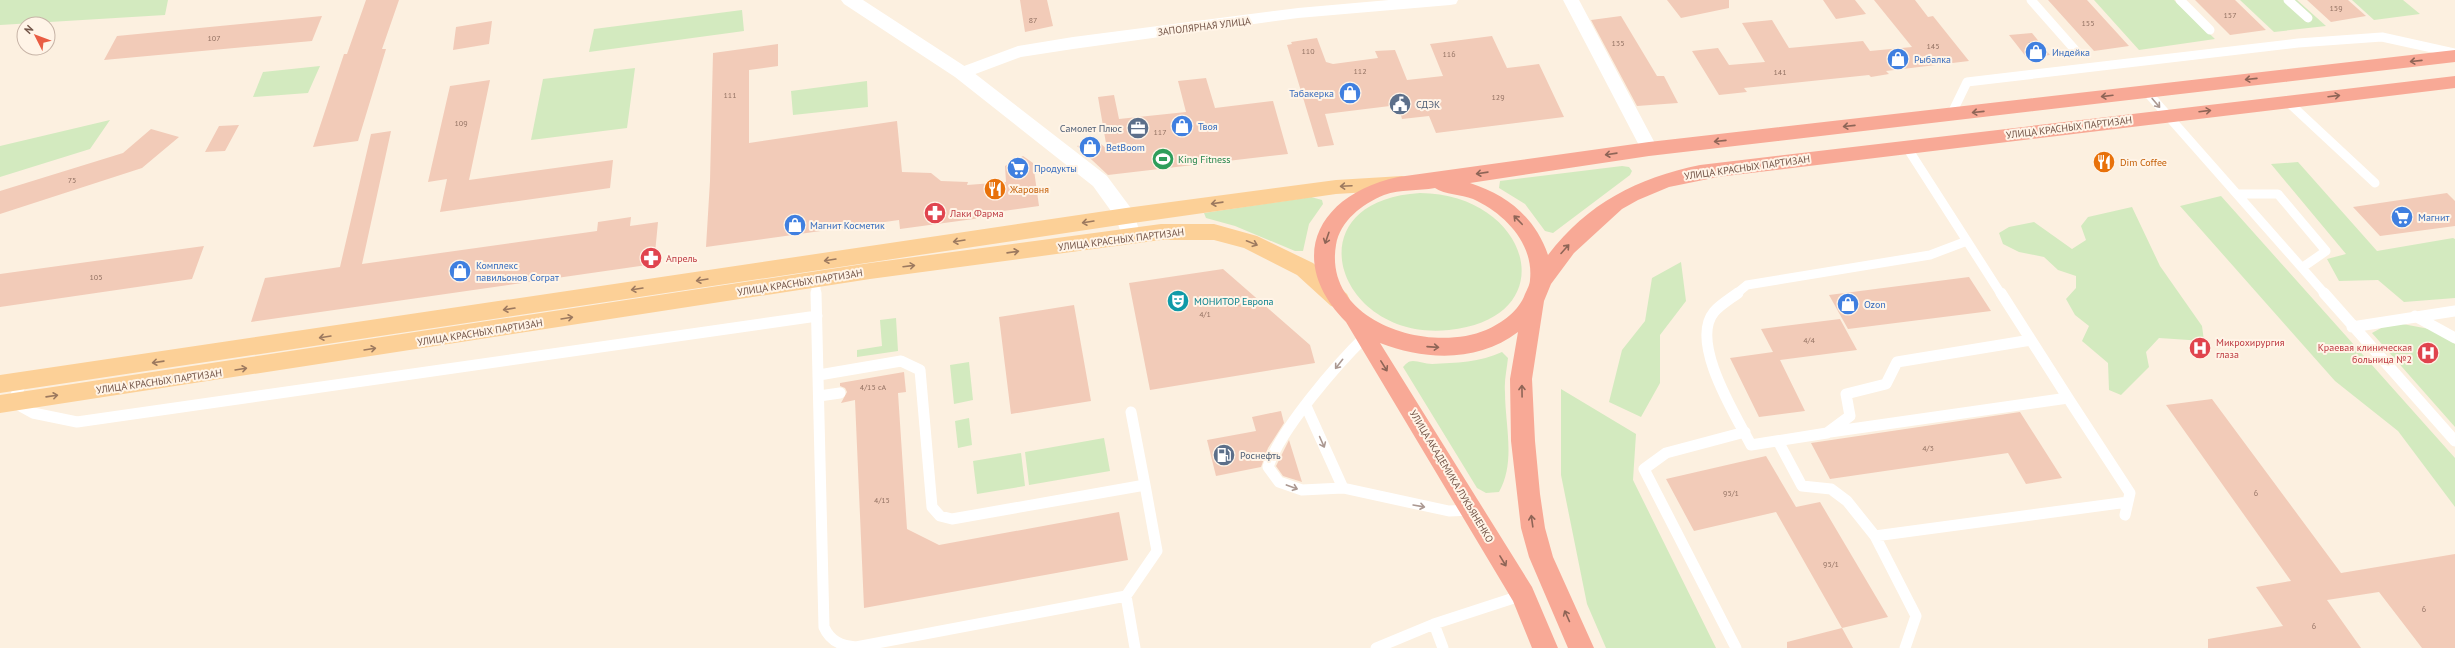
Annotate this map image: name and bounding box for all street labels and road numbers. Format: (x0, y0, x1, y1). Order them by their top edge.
street label: ЗАПОЛЯРНАЯ УЛИЦА (1157, 14, 1252, 39)
street label: УЛИЦА КРАСНЫХ ПАРТИЗАН (2005, 113, 2133, 142)
street label: УЛИЦА КРАСНЫХ ПАРТИЗАН (1683, 152, 1811, 183)
street label: УЛИЦА КРАСНЫХ ПАРТИЗАН (1057, 225, 1185, 254)
street label: УЛИЦА КРАСНЫХ ПАРТИЗАН (736, 266, 864, 299)
street label: УЛИЦА КРАСНЫХ ПАРТИЗАН (416, 316, 544, 349)
street label: УЛИЦА КРАСНЫХ ПАРТИЗАН (95, 366, 223, 397)
street label: УЛИЦА АКАДЕМИКА ЛУКЬЯНЕНКО (1407, 408, 1496, 545)

